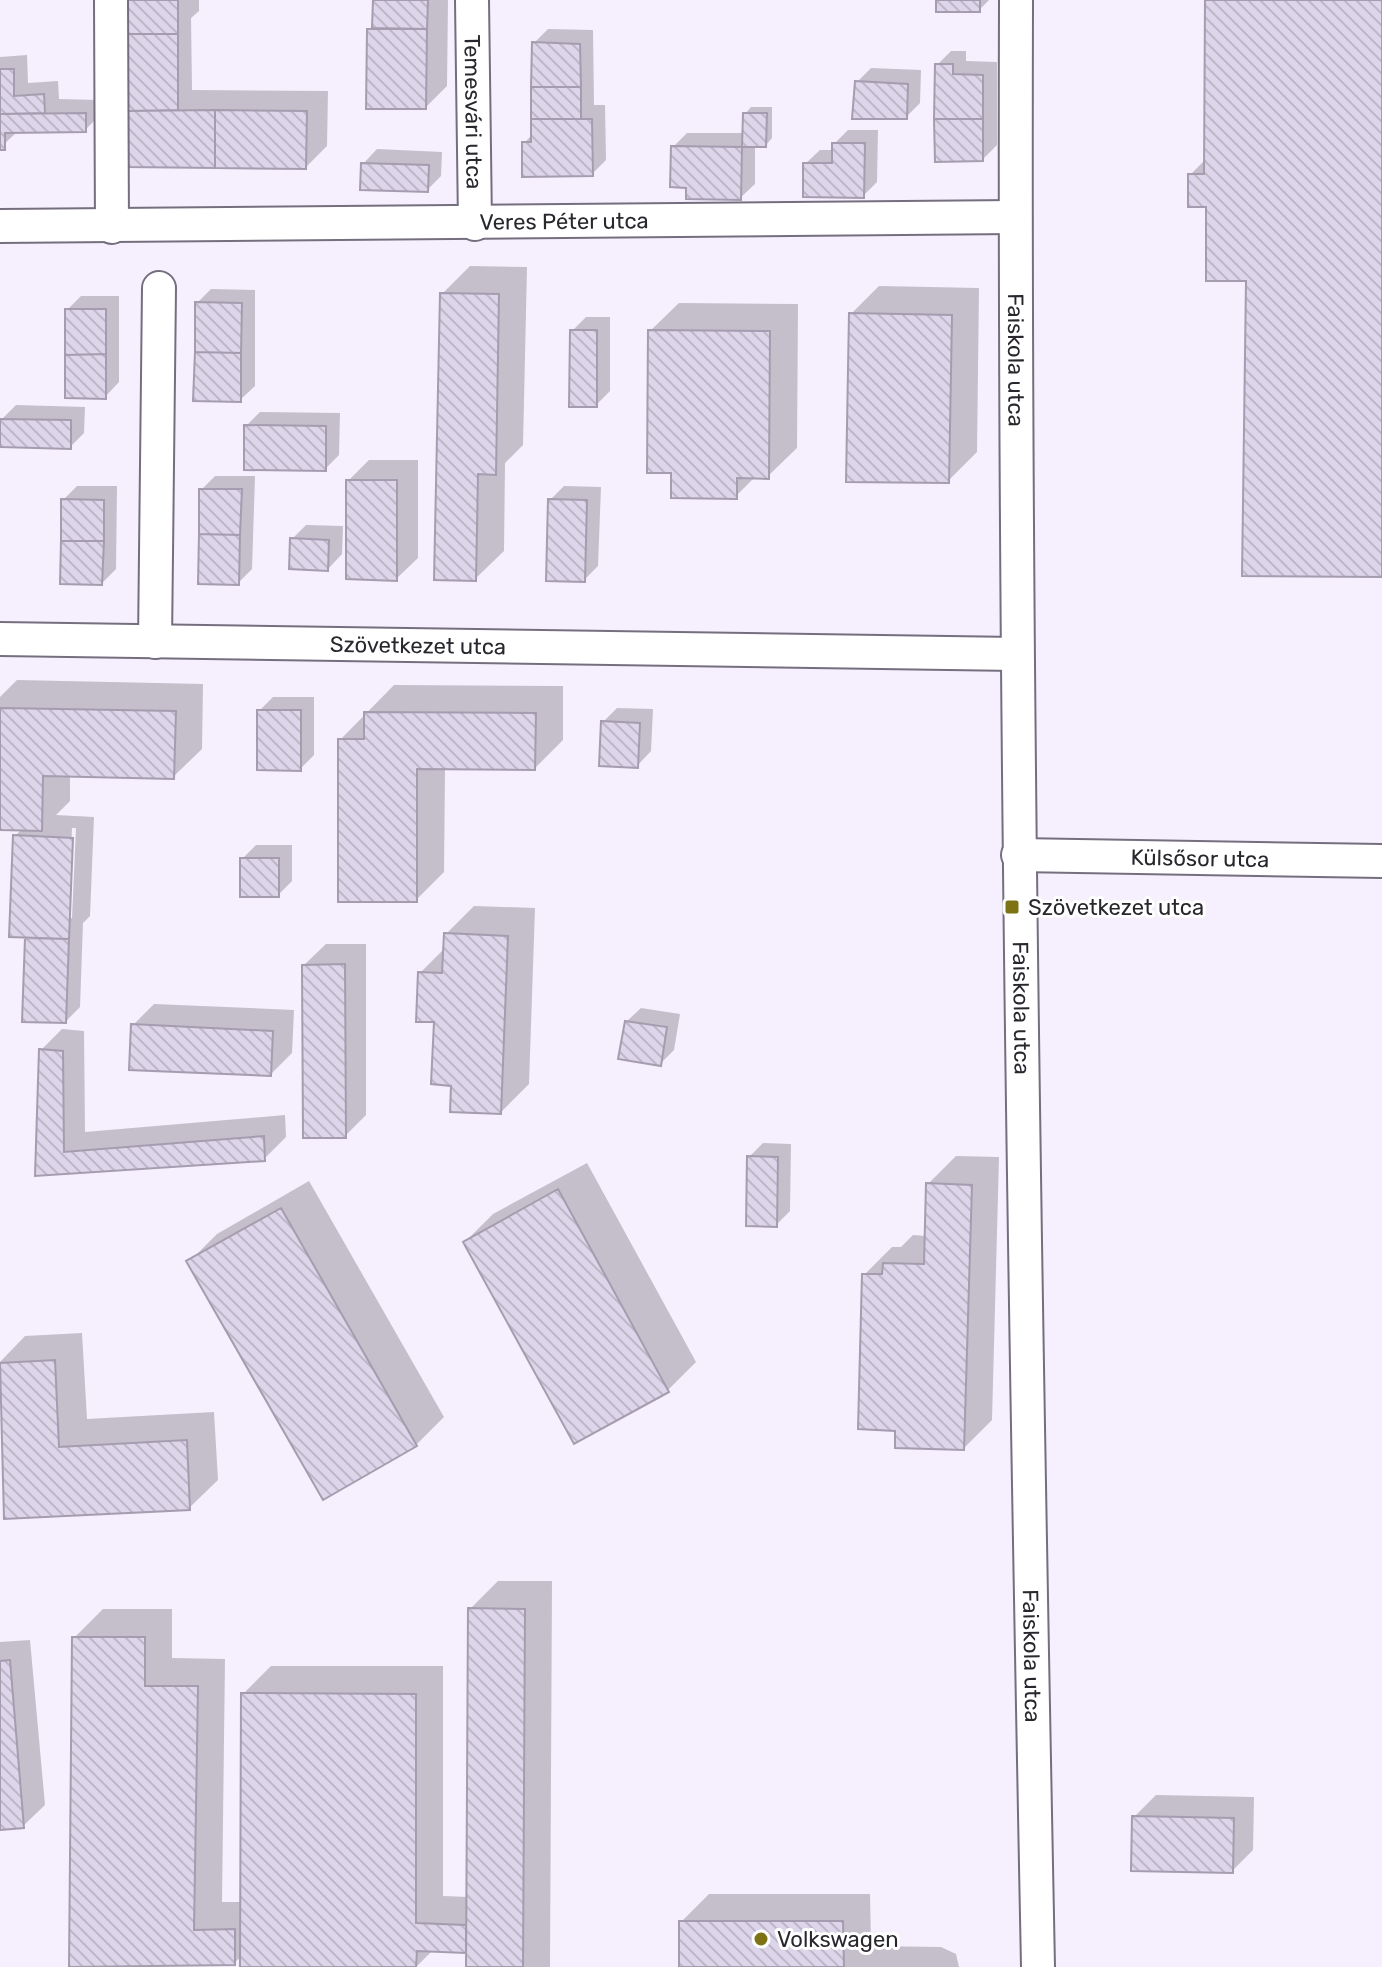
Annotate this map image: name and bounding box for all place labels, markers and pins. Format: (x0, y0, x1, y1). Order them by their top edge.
place label: Szövetkezet utca (1028, 894, 1204, 921)
marker: Szövetkezet utca (1003, 898, 1021, 916)
place label: Volkswagen (777, 1926, 899, 1953)
marker: Volkswagen (752, 1930, 770, 1948)

